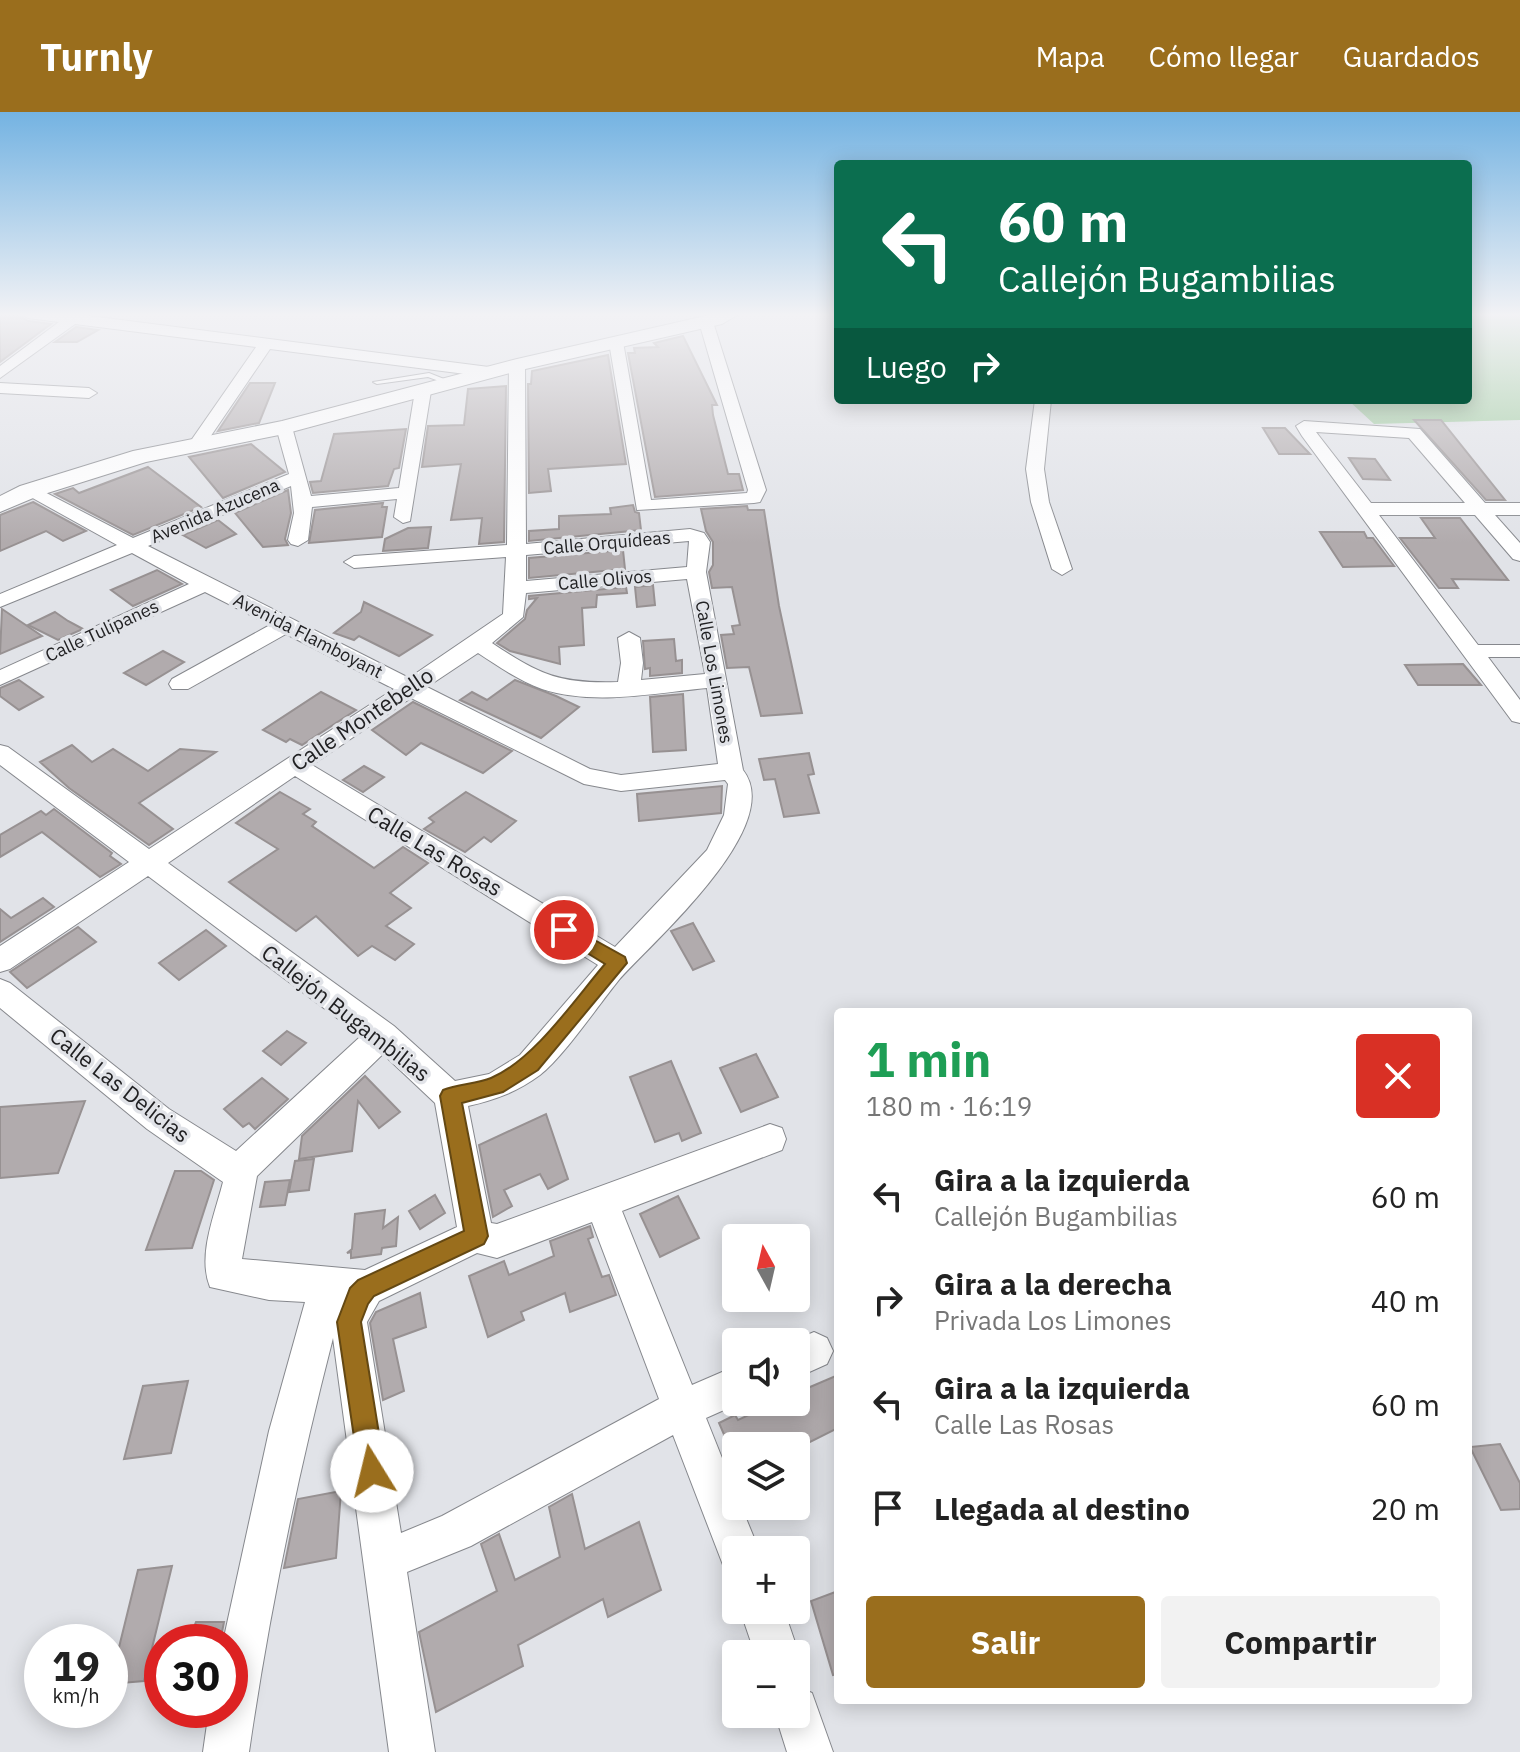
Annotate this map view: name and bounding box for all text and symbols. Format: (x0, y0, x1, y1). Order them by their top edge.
text: Turnly (40, 32, 153, 81)
text: Mapa (1036, 38, 1105, 75)
text: Cómo llegar (1149, 38, 1299, 75)
text: Guardados (1343, 38, 1480, 75)
text: 60 m (998, 185, 1128, 257)
icon: left (866, 192, 970, 296)
text: Callejón Bugambilias (998, 255, 1336, 302)
icon: right (963, 344, 1007, 388)
text: Luego (866, 347, 947, 386)
street label: Avenida Azucena (147, 473, 283, 548)
street label: Calle Orquídeas (542, 525, 672, 560)
street label: Calle Olivos (557, 564, 653, 595)
street label: Avenida Flamboyant (230, 588, 387, 683)
street label: Calle Tulipanes (41, 594, 162, 667)
street label: Calle Los Limones (691, 599, 738, 745)
street label: Calle Montebello (285, 660, 439, 777)
street label: Calle Las Rosas (362, 799, 508, 902)
pin (530, 896, 598, 964)
icon: arrive (542, 908, 586, 952)
street label: Callejón Bugambilias (256, 938, 437, 1088)
street label: Calle Las Delicias (44, 1021, 196, 1149)
text: 1 min (866, 1028, 991, 1090)
button: close (1356, 1034, 1440, 1118)
text: 180 m · 16:19 (866, 1089, 1032, 1123)
text: Gira a la izquierda (934, 1160, 1190, 1199)
icon: left (866, 1174, 910, 1218)
text: 60 m (1371, 1177, 1440, 1216)
text: Callejón Bugambilias (934, 1199, 1178, 1233)
north arrow (722, 1224, 810, 1312)
map controls (722, 1224, 810, 1728)
text: Gira a la derecha (934, 1264, 1172, 1303)
icon: right (866, 1278, 910, 1322)
text: 40 m (1371, 1281, 1440, 1320)
text: Privada Los Limones (934, 1303, 1172, 1337)
button: sound (722, 1328, 810, 1416)
text: Gira a la izquierda (934, 1368, 1190, 1407)
icon: left (866, 1382, 910, 1426)
text: 60 m (1371, 1385, 1440, 1424)
text: Calle Las Rosas (934, 1407, 1114, 1441)
position arrow (330, 1429, 414, 1513)
button: layers (722, 1432, 810, 1520)
icon: arrive (866, 1486, 910, 1530)
text: Llegada al destino (934, 1489, 1190, 1528)
text: 20 m (1371, 1489, 1440, 1528)
button: + (722, 1536, 810, 1624)
button: Salir (866, 1596, 1145, 1688)
button: Compartir (1161, 1596, 1440, 1688)
speed limit sign: 30 (144, 1624, 248, 1728)
text: 19 (52, 1640, 100, 1692)
button: − (722, 1640, 810, 1728)
text: km/h (52, 1682, 100, 1709)

